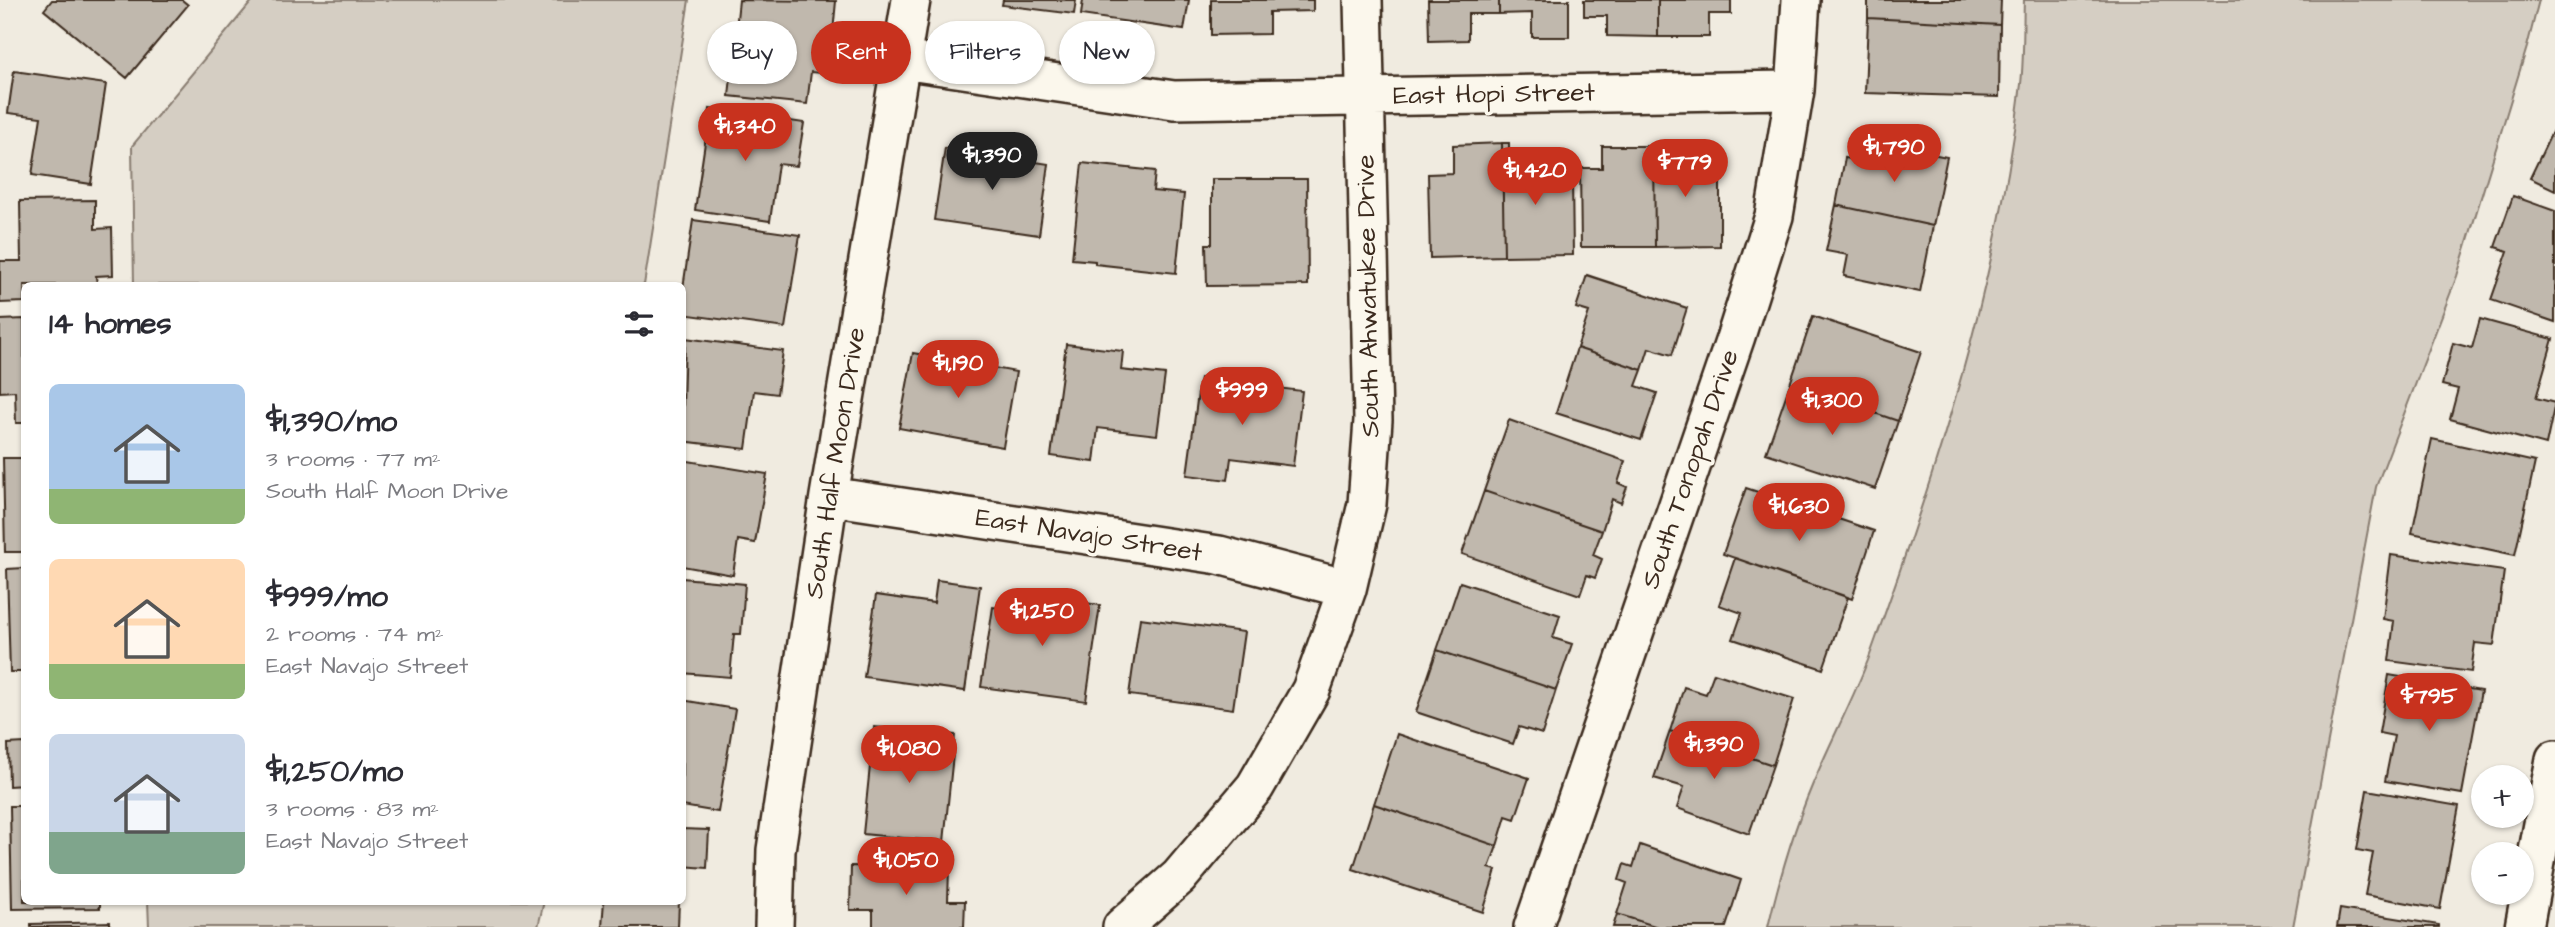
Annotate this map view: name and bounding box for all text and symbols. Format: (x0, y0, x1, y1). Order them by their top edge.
chip: Buy (707, 21, 797, 84)
chip: Rent (811, 21, 911, 84)
chip: Filters (925, 21, 1045, 84)
chip: New (1059, 21, 1155, 84)
street label: East Hopi Street (1393, 74, 1596, 114)
pin: $1,340 (688, 104, 802, 163)
text: $1,340 (714, 110, 776, 142)
pin: $1,790 (1837, 124, 1951, 184)
text: $1,790 (1863, 131, 1925, 163)
pin: $1,390 (935, 132, 1049, 192)
text: $1,390 (962, 139, 1022, 171)
pin: $779 (1644, 140, 1726, 199)
text: $779 (1658, 146, 1712, 178)
pin: $1,420 (1478, 148, 1592, 207)
street label: South Ahwatukee Drive (1348, 154, 1388, 438)
text: $1,420 (1503, 154, 1567, 186)
text: 14 homes (49, 303, 172, 345)
icon: filters (620, 305, 658, 343)
street label: South Half Moon Drive (796, 325, 874, 601)
pin: $1,190 (901, 340, 1015, 400)
street label: South Tonopah Drive (1632, 345, 1748, 593)
text: $1,190 (933, 347, 983, 379)
pin: $999 (1201, 368, 1283, 427)
text: $999 (1216, 374, 1268, 406)
pin: $1,300 (1775, 378, 1889, 437)
text: $1,300 (1802, 384, 1862, 416)
text: $1,390/mo (266, 401, 397, 443)
icon: home (105, 412, 189, 496)
text: 3 rooms · 77 m² (266, 443, 441, 475)
text: South Half Moon Drive (266, 475, 508, 507)
pin: $1,630 (1742, 484, 1856, 543)
text: $1,630 (1769, 490, 1829, 522)
street label: East Navajo Street (973, 499, 1205, 571)
text: $999/mo (266, 576, 388, 618)
icon: home (105, 587, 189, 671)
pin: $1,250 (985, 588, 1099, 648)
text: $1,250 (1010, 595, 1074, 627)
text: 2 rooms · 74 m² (266, 618, 444, 650)
text: East Navajo Street (266, 650, 468, 682)
pin: $795 (2388, 674, 2470, 733)
text: $795 (2401, 680, 2457, 712)
pin: $1,390 (1657, 722, 1771, 781)
pin: $1,080 (852, 726, 966, 785)
text: $1,390 (1684, 728, 1744, 760)
text: $1,080 (877, 732, 941, 764)
text: $1,250/mo (266, 751, 403, 793)
icon: home (105, 762, 189, 846)
map controls (2471, 765, 2534, 905)
button: + (2471, 765, 2534, 828)
text: 3 rooms · 83 m² (266, 793, 439, 825)
text: East Navajo Street (266, 825, 468, 857)
pin: $1,050 (849, 838, 963, 897)
button: − (2471, 842, 2534, 905)
text: $1,050 (873, 844, 939, 876)

